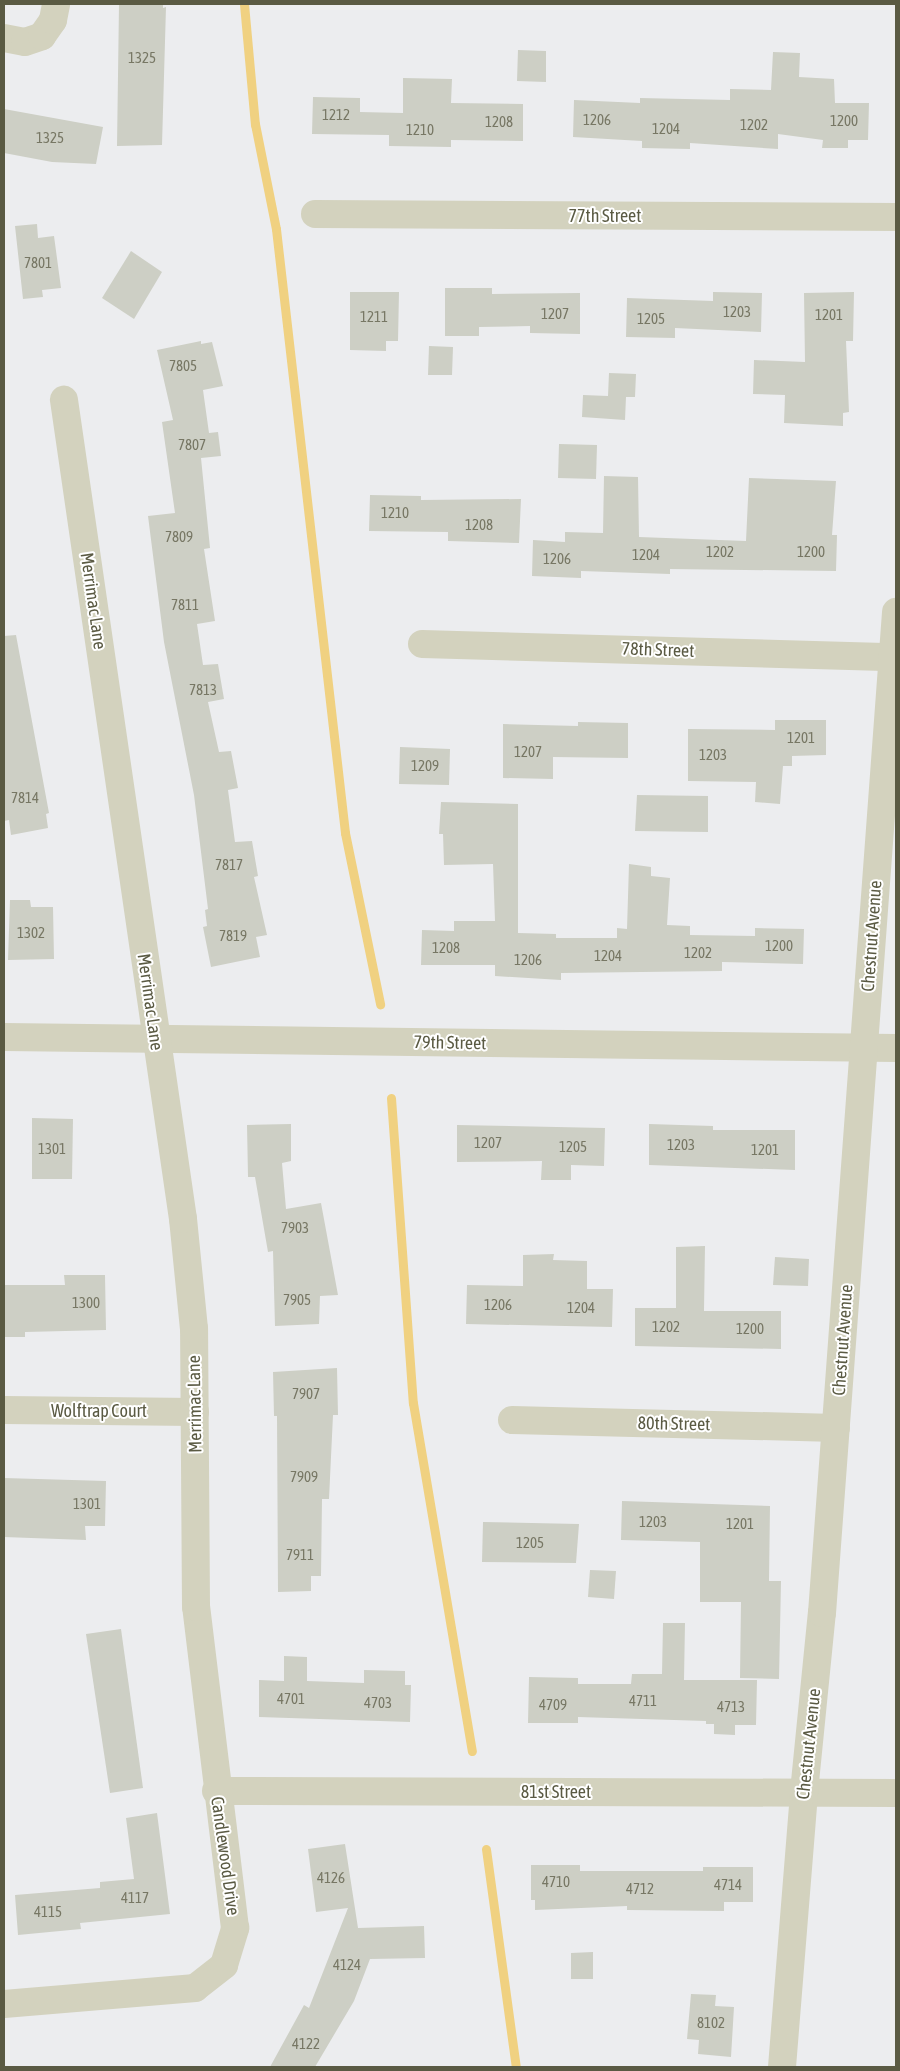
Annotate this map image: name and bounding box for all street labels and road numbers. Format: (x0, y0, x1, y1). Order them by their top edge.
street label: 77th Street (569, 205, 641, 227)
street label: Merrimac Lane (76, 551, 110, 651)
street label: 78th Street (621, 638, 695, 662)
street label: Chestnut Avenue (857, 880, 887, 992)
street label: Merrimac Lane (133, 952, 167, 1052)
street label: 79th Street (413, 1032, 487, 1054)
street label: Chestnut Avenue (828, 1284, 858, 1396)
street label: Merrimac Lane (183, 1355, 207, 1453)
street label: Wolftrap Court (51, 1400, 147, 1422)
street label: 80th Street (637, 1413, 711, 1435)
street label: Chestnut Avenue (792, 1687, 826, 1801)
street label: 81st Street (521, 1781, 591, 1803)
street label: Candlewood Drive (206, 1795, 244, 1917)

